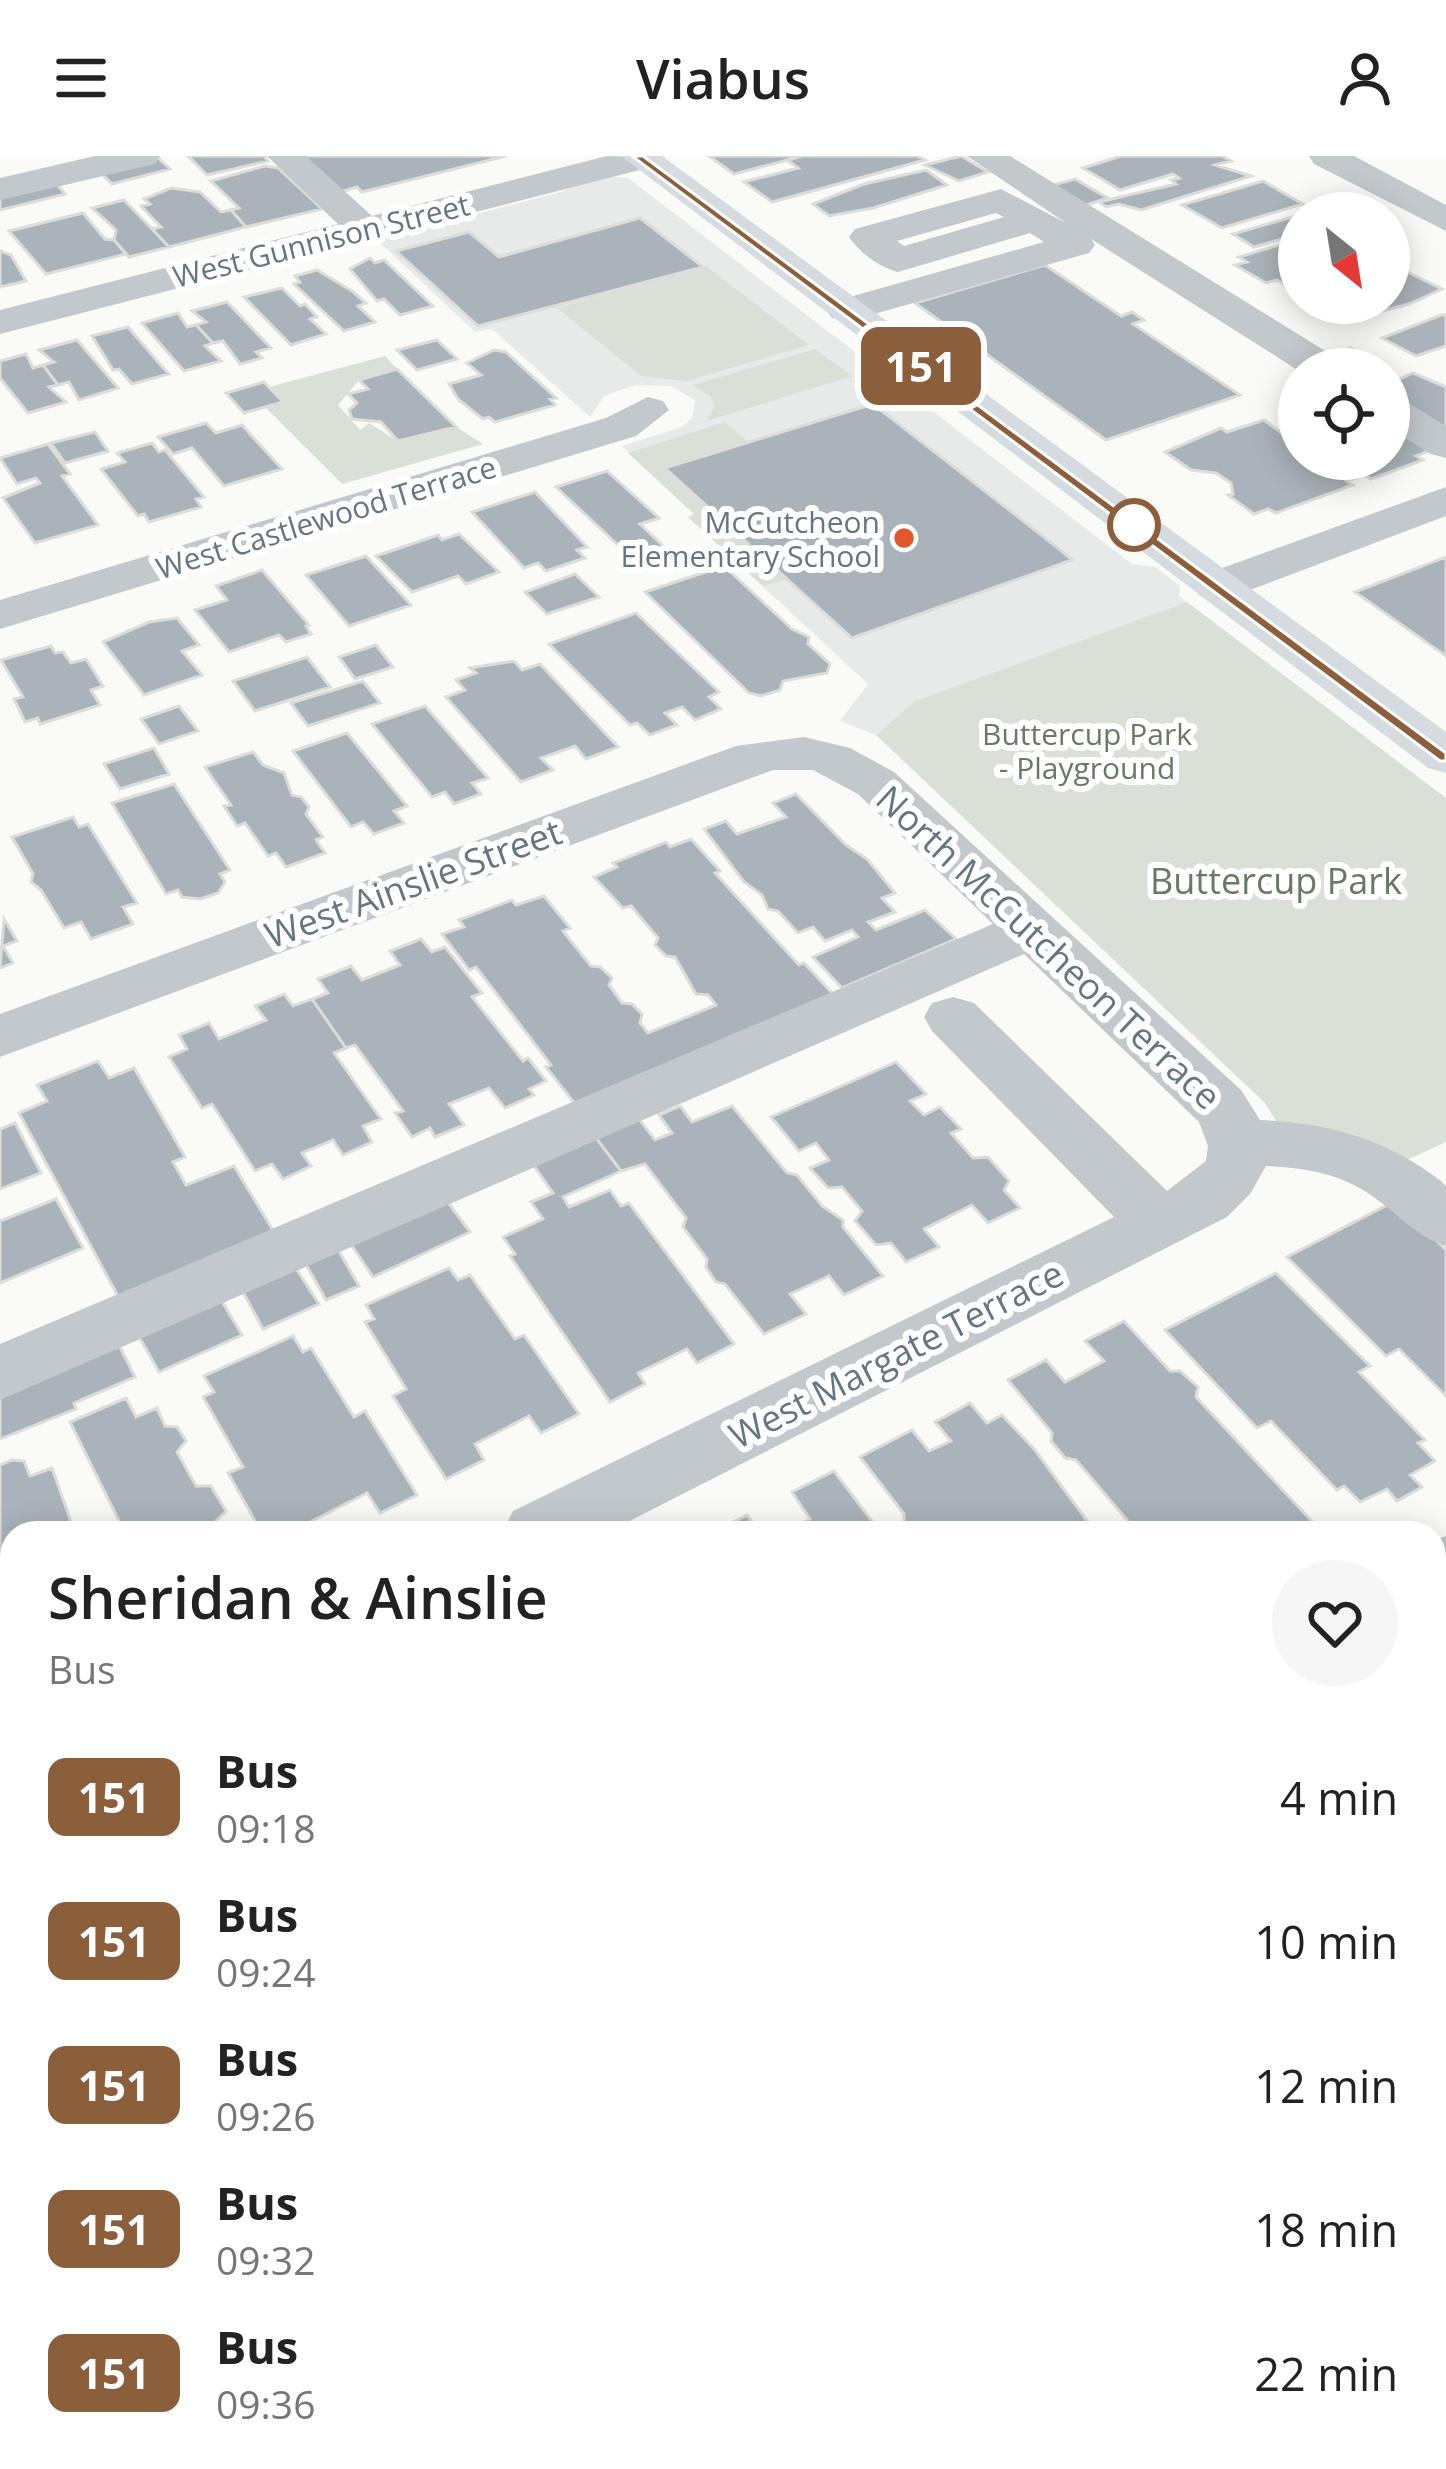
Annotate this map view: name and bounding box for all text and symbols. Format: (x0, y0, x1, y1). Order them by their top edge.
text: Viabus (636, 41, 810, 115)
icon: menu (48, 45, 114, 111)
icon: person (1332, 45, 1398, 111)
street label: West Gunnison Street (168, 183, 474, 297)
north arrow (1278, 192, 1410, 324)
map controls (1278, 192, 1410, 480)
line badge: 151 (852, 327, 990, 405)
text: 151 (885, 337, 957, 394)
button: locate (1278, 348, 1410, 480)
street label: West Castlewood Terrace (151, 446, 501, 588)
unlabelled marker (1109, 500, 1159, 550)
place label: McCutcheon Elementary School (621, 501, 880, 576)
marker: McCutcheon Elementary School (891, 525, 917, 551)
park label: Buttercup Park - Playground (982, 713, 1192, 788)
street label: North McCutcheon Terrace (866, 774, 1232, 1120)
street label: West Ainslie Street (258, 807, 568, 959)
park label: Buttercup Park (1150, 856, 1402, 905)
street label: West Margate Terrace (721, 1248, 1071, 1460)
text: Sheridan & Ainslie (48, 1558, 548, 1636)
button: heart (1272, 1560, 1398, 1686)
text: Bus (48, 1642, 116, 1695)
text: Bus (216, 1740, 298, 1801)
text: 4 min (1280, 1767, 1398, 1828)
text: 151 (78, 1768, 150, 1825)
text: 09:18 (216, 1801, 315, 1854)
text: Bus (216, 1884, 298, 1945)
text: 10 min (1254, 1911, 1398, 1972)
text: 151 (78, 1912, 150, 1969)
text: 09:24 (216, 1945, 315, 1998)
text: Bus (216, 2028, 298, 2089)
text: 12 min (1254, 2055, 1398, 2116)
text: 151 (78, 2056, 150, 2113)
text: 09:26 (216, 2089, 315, 2142)
text: Bus (216, 2172, 298, 2233)
text: 18 min (1254, 2199, 1398, 2260)
text: 151 (78, 2200, 150, 2257)
text: 09:32 (216, 2233, 315, 2286)
text: Bus (216, 2316, 298, 2377)
text: 22 min (1254, 2343, 1398, 2404)
text: 151 (78, 2344, 150, 2401)
text: 09:36 (216, 2377, 315, 2430)

